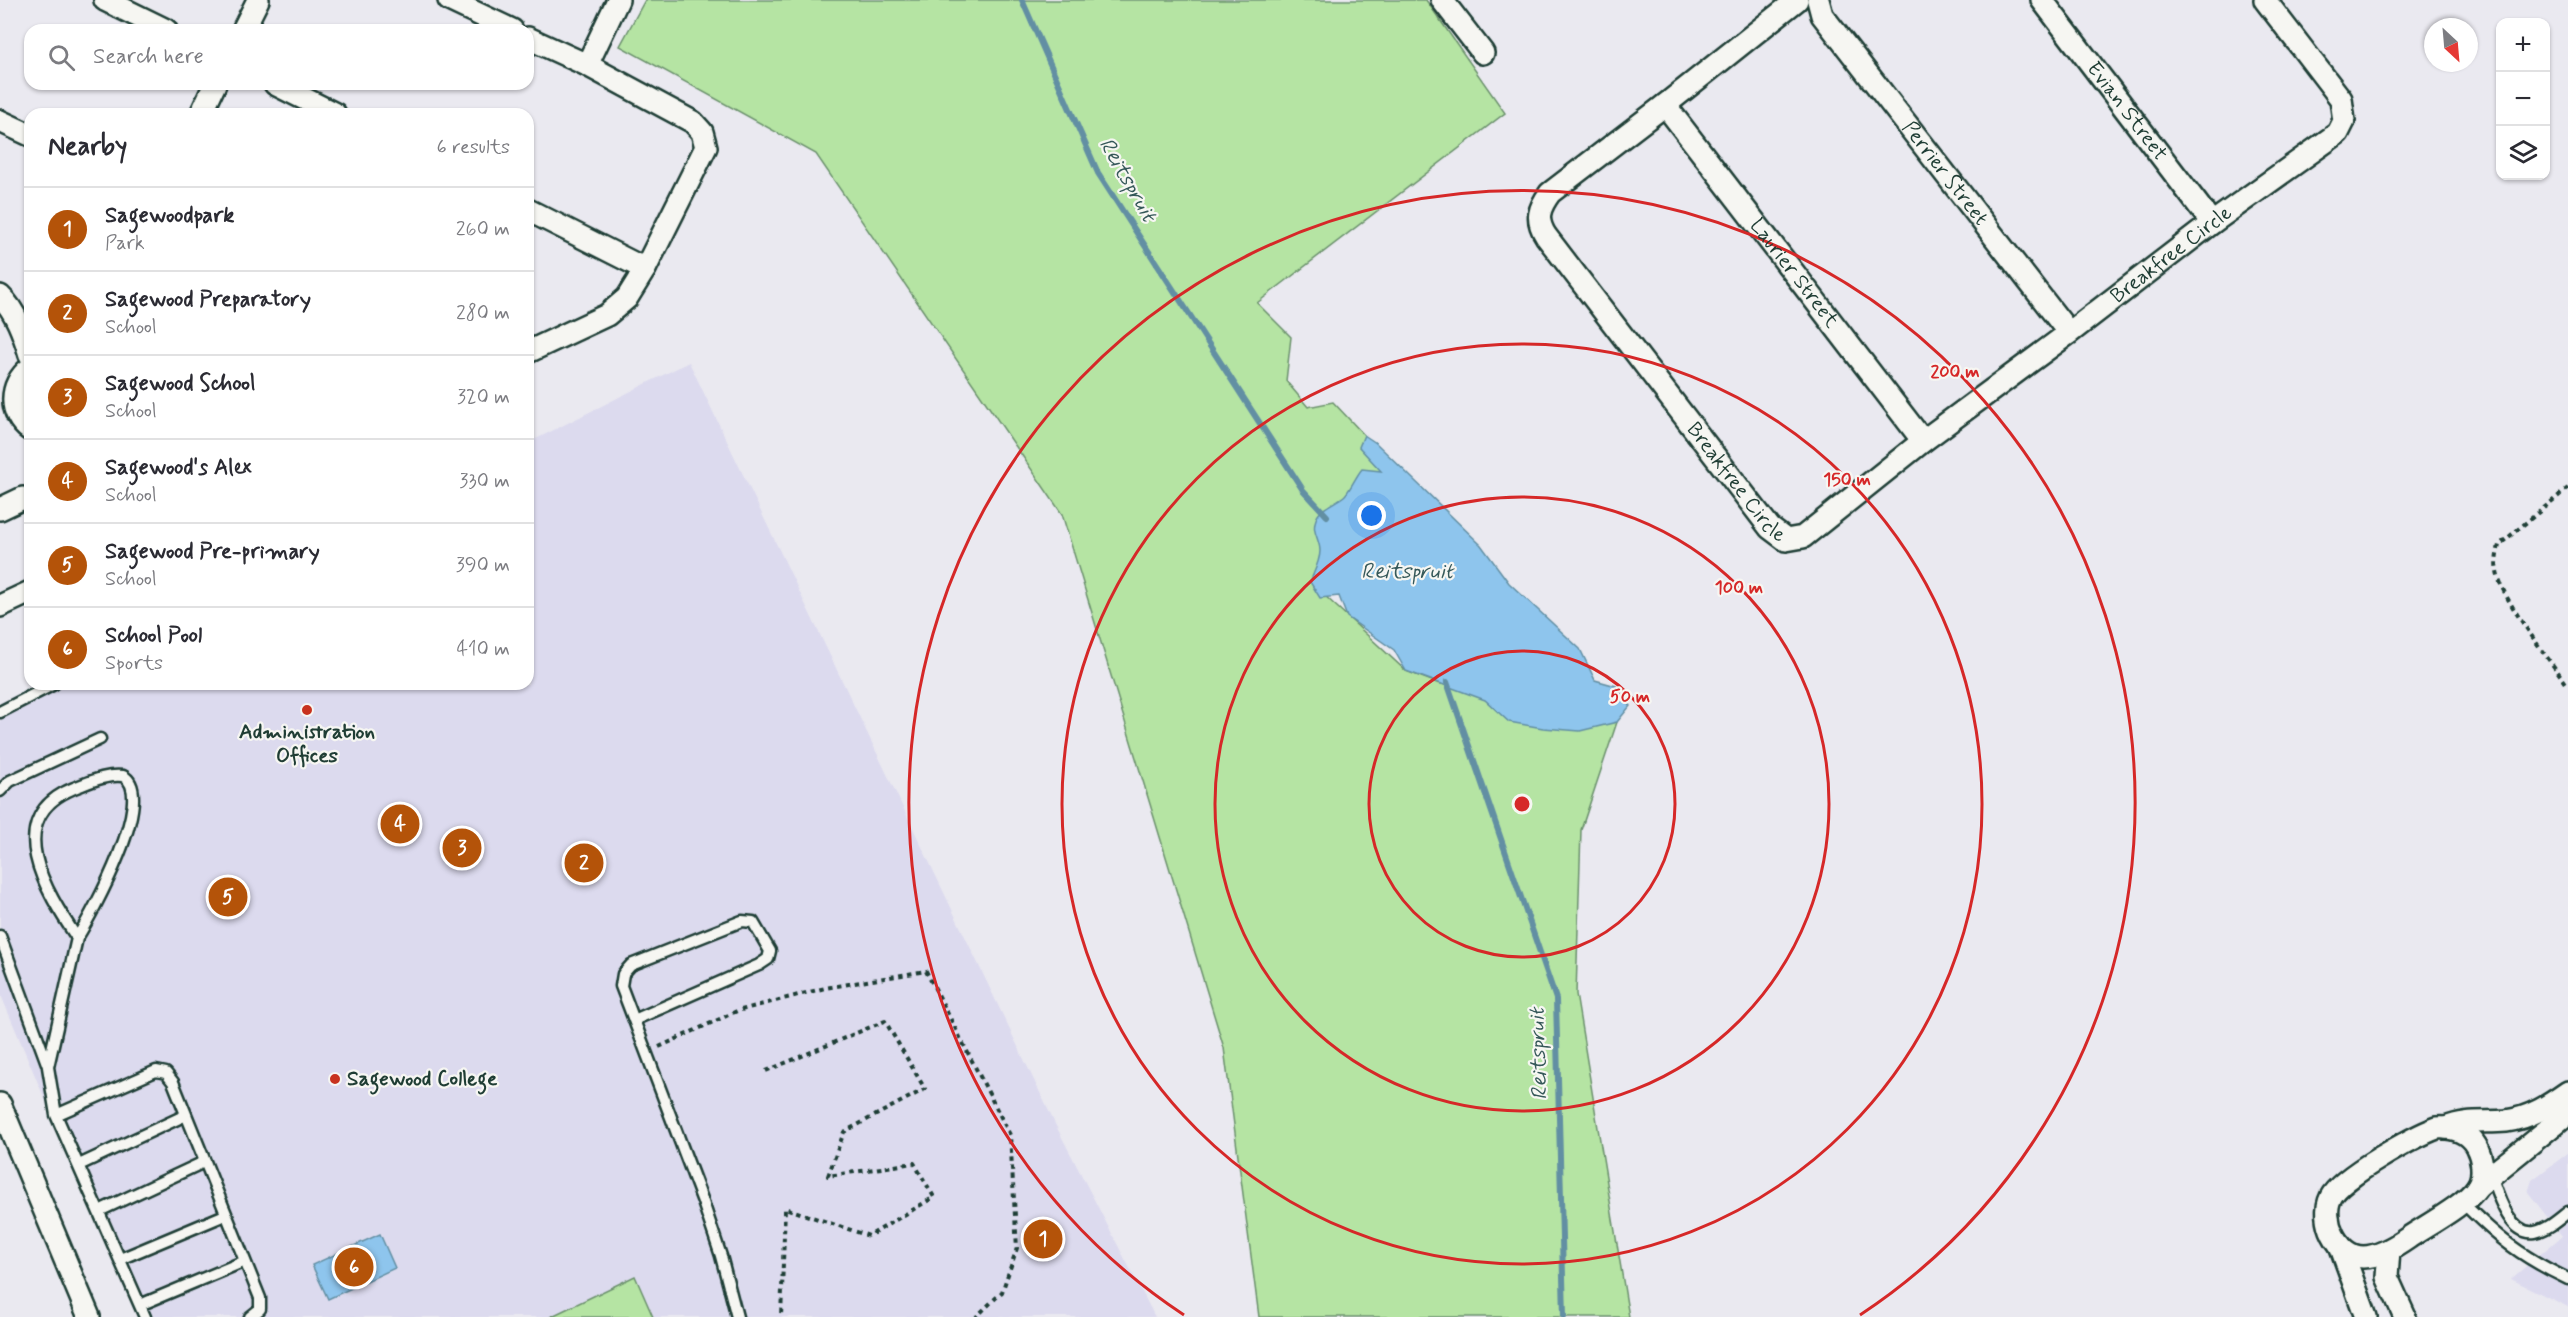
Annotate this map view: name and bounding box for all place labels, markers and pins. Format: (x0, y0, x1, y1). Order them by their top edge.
marker: Administration Offices (300, 703, 314, 717)
place label: Administration Offices (239, 718, 375, 770)
centre of rings (1512, 794, 1532, 814)
pin: 4 (380, 802, 420, 846)
pin: 3 (442, 826, 482, 870)
pin: 2 (564, 840, 604, 886)
pin: 5 (208, 874, 248, 920)
place label: Sagewood College (347, 1065, 498, 1095)
marker: Sagewood College (328, 1072, 342, 1086)
pin: 1 (1024, 1216, 1062, 1262)
pin: 6 (334, 1244, 374, 1290)

